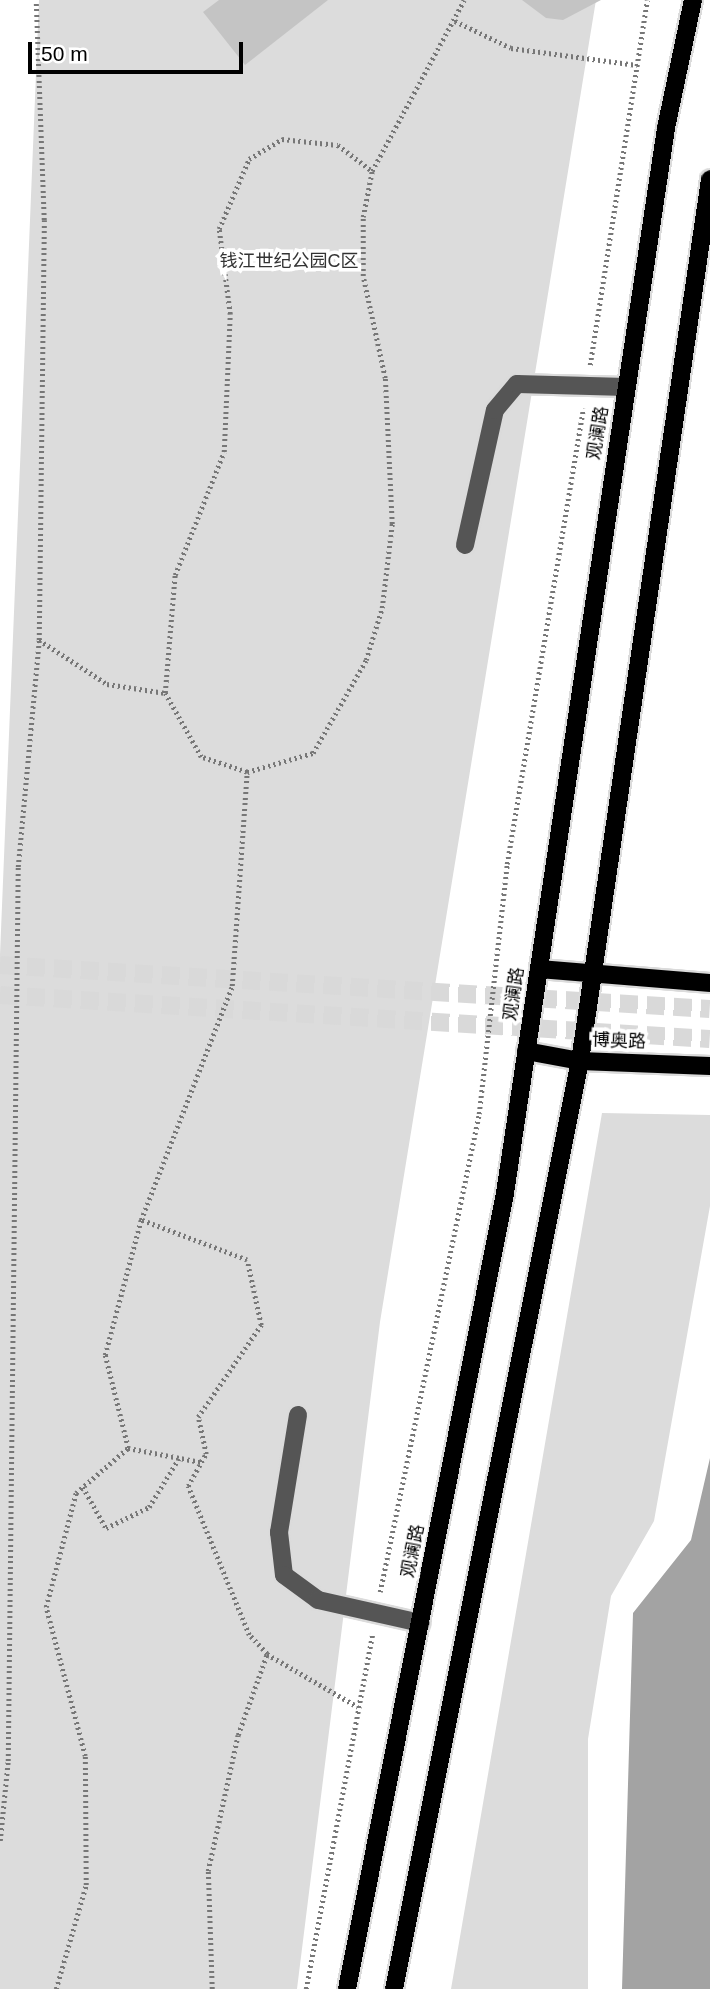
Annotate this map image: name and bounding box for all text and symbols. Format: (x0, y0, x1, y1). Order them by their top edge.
scale bar (32, 28, 247, 72)
text: 50 m (41, 42, 88, 65)
park label: 钱江世纪公园C区 (220, 250, 358, 272)
street label: 观澜路 (583, 405, 613, 461)
street label: 观澜路 (500, 966, 528, 1022)
street label: 博奥路 (592, 1029, 646, 1053)
street label: 观澜路 (397, 1522, 429, 1580)

